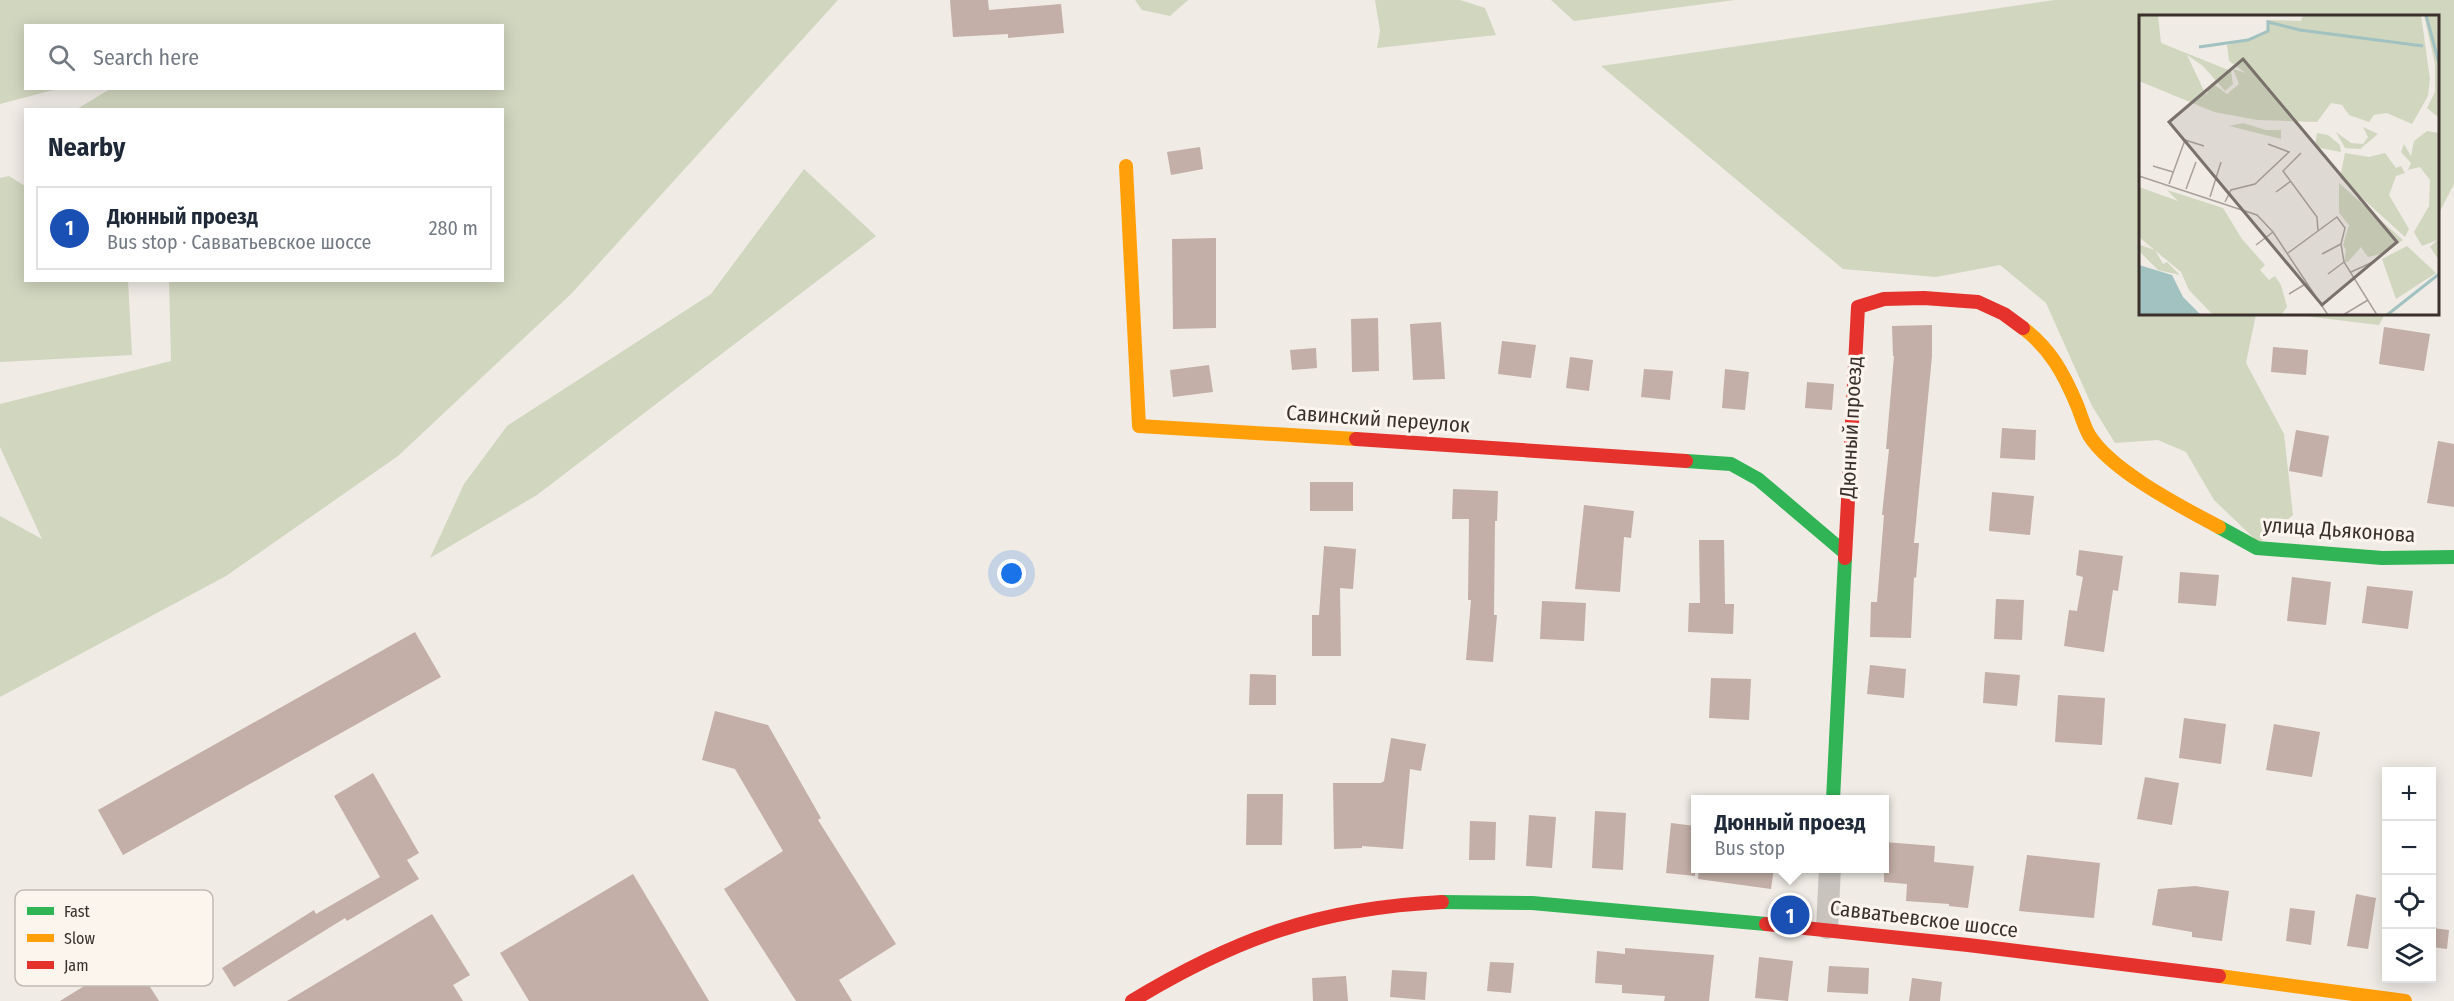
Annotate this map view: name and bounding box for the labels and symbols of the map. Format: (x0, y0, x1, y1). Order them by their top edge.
inset map (2139, 15, 2439, 315)
street label: Дюнный проезд (1834, 355, 1868, 500)
street label: Савинский переулок (1285, 400, 1471, 438)
street label: улица Дьяконова (2262, 512, 2416, 548)
your location (997, 559, 1026, 588)
legend (15, 890, 213, 986)
pin: 1 (1770, 892, 1810, 938)
street label: Савватьевское шоссе (1828, 895, 2020, 943)
text: Fast (64, 902, 91, 921)
text: Slow (64, 929, 95, 948)
text: Jam (64, 956, 89, 975)

